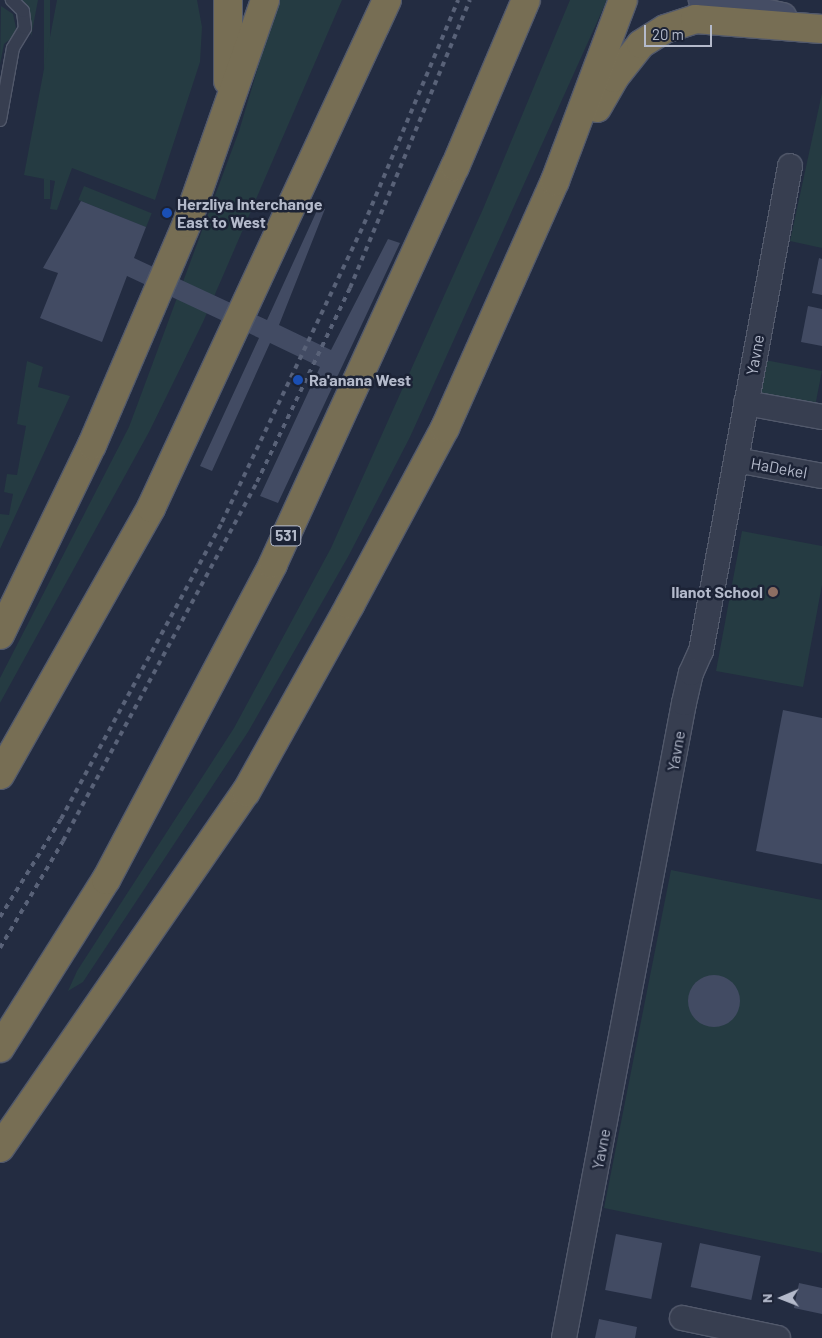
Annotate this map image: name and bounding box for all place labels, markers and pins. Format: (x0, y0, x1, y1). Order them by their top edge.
place label: Herzliya Interchange East to West (177, 194, 322, 232)
marker: Herzliya Interchange East to West (161, 207, 173, 219)
place label: Ra'anana West (309, 370, 411, 390)
marker: Ra'anana West (291, 373, 305, 387)
place label: Ilanot School (671, 582, 763, 602)
marker: Ilanot School (767, 586, 779, 598)

